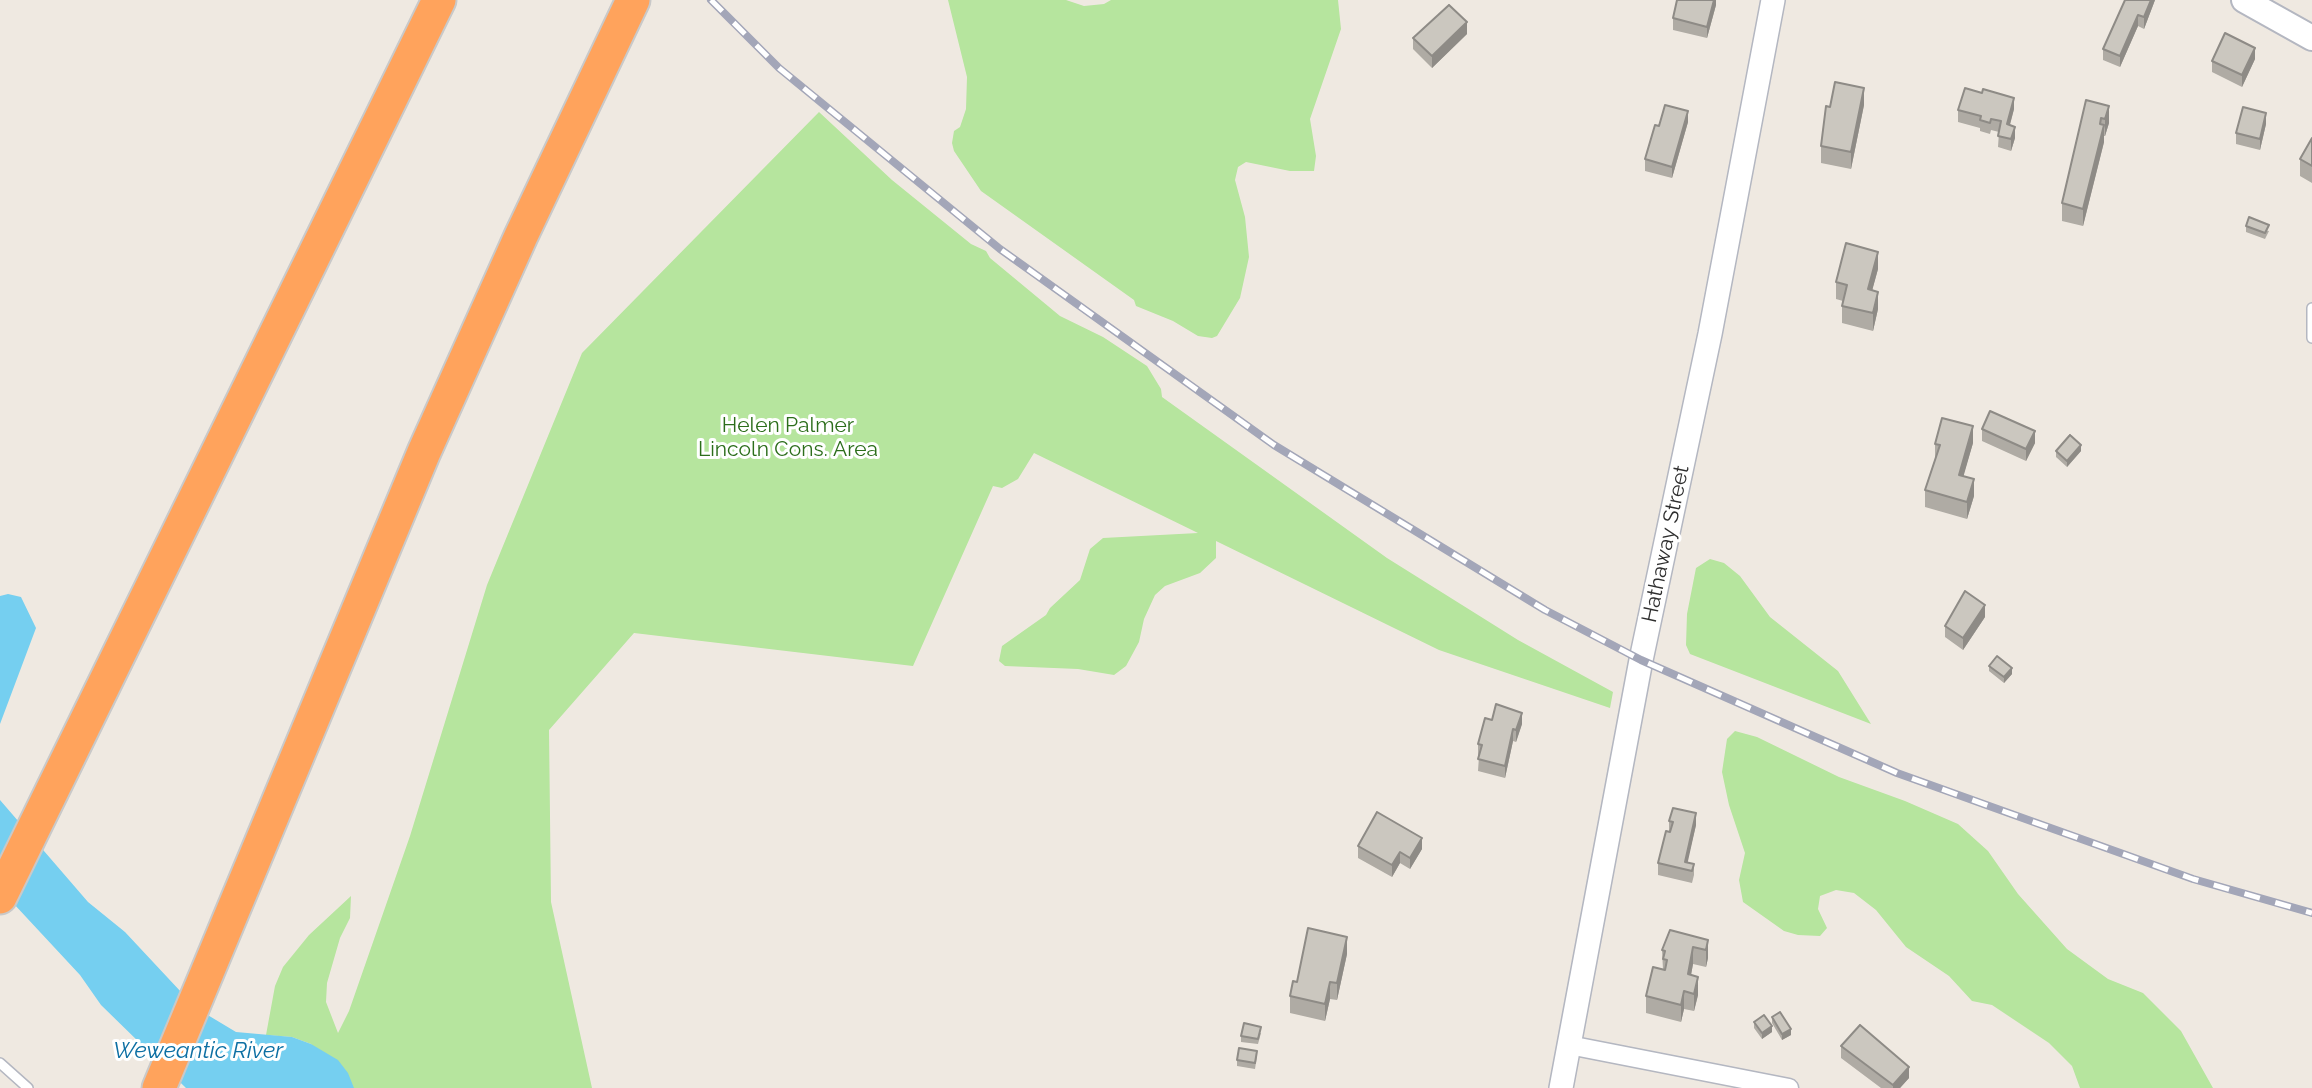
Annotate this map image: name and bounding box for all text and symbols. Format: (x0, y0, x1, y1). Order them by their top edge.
park label: Helen Palmer Lincoln Cons. Area (698, 413, 878, 463)
street label: Hathaway Street (1637, 463, 1695, 625)
water label: Weweantic River (113, 1037, 283, 1065)

